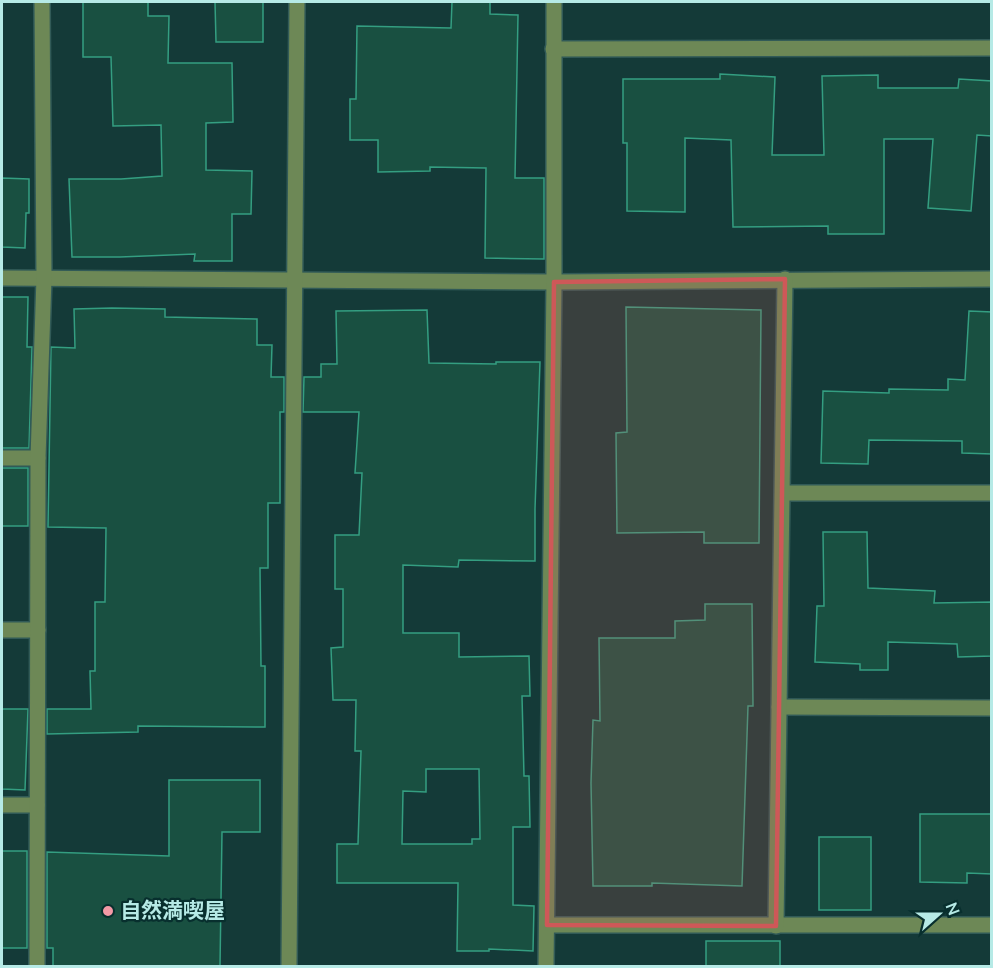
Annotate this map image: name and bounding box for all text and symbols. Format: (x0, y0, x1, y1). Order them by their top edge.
north arrow (909, 884, 969, 944)
place label: 自然満喫屋 (120, 897, 225, 925)
text: N (940, 899, 964, 919)
marker: 自然満喫屋 (101, 904, 115, 918)

